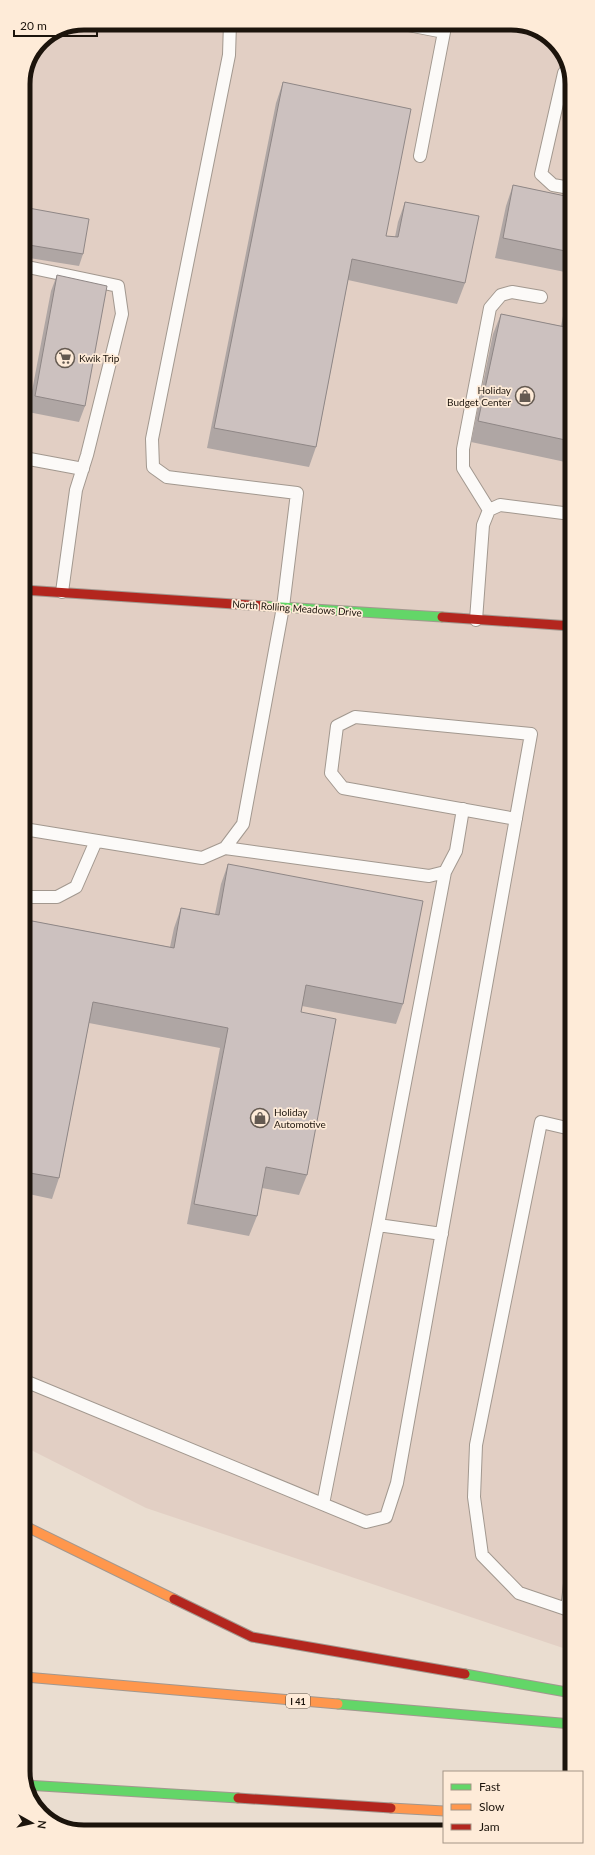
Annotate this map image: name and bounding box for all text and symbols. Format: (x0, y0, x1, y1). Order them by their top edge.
scale bar (14, 12, 97, 38)
text: 20 m (20, 18, 47, 33)
supermarket icon: Kwik Trip (54, 347, 76, 369)
place label: Kwik Trip (79, 352, 120, 364)
place label: Holiday Budget Center (447, 384, 512, 408)
shop icon: Holiday Budget Center (514, 385, 536, 407)
street label: North Rolling Meadows Drive (232, 597, 362, 619)
place label: Holiday Automotive (274, 1106, 326, 1130)
shop icon: Holiday Automotive (249, 1107, 271, 1129)
road number: I 41 (286, 1694, 310, 1708)
legend (443, 1771, 583, 1843)
text: Fast (479, 1779, 501, 1794)
text: Slow (479, 1799, 505, 1814)
north arrow (12, 1803, 52, 1843)
text: N (35, 1819, 49, 1830)
text: Jam (479, 1819, 500, 1834)

